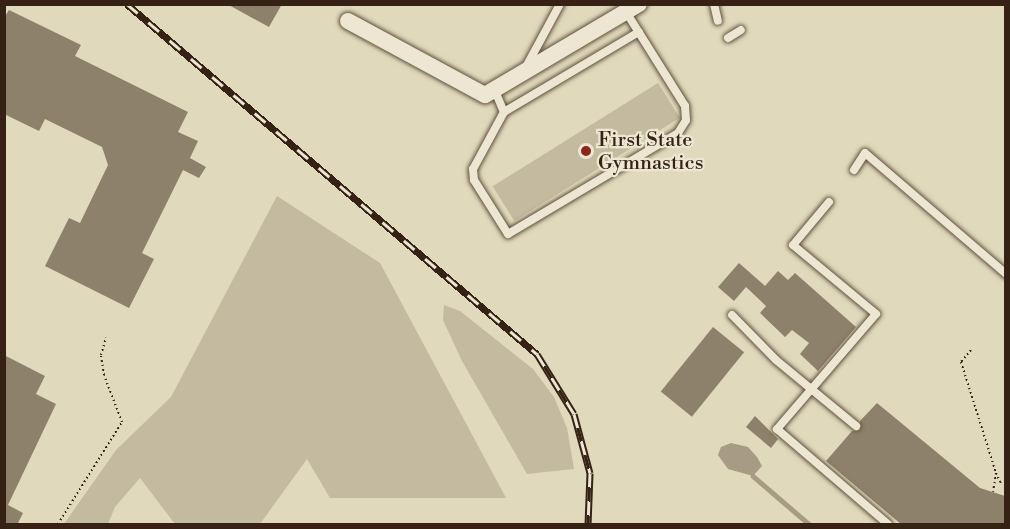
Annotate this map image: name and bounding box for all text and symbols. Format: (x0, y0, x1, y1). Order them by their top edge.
place label: First State Gymnastics (598, 128, 703, 175)
marker: First State Gymnastics (579, 144, 593, 158)

